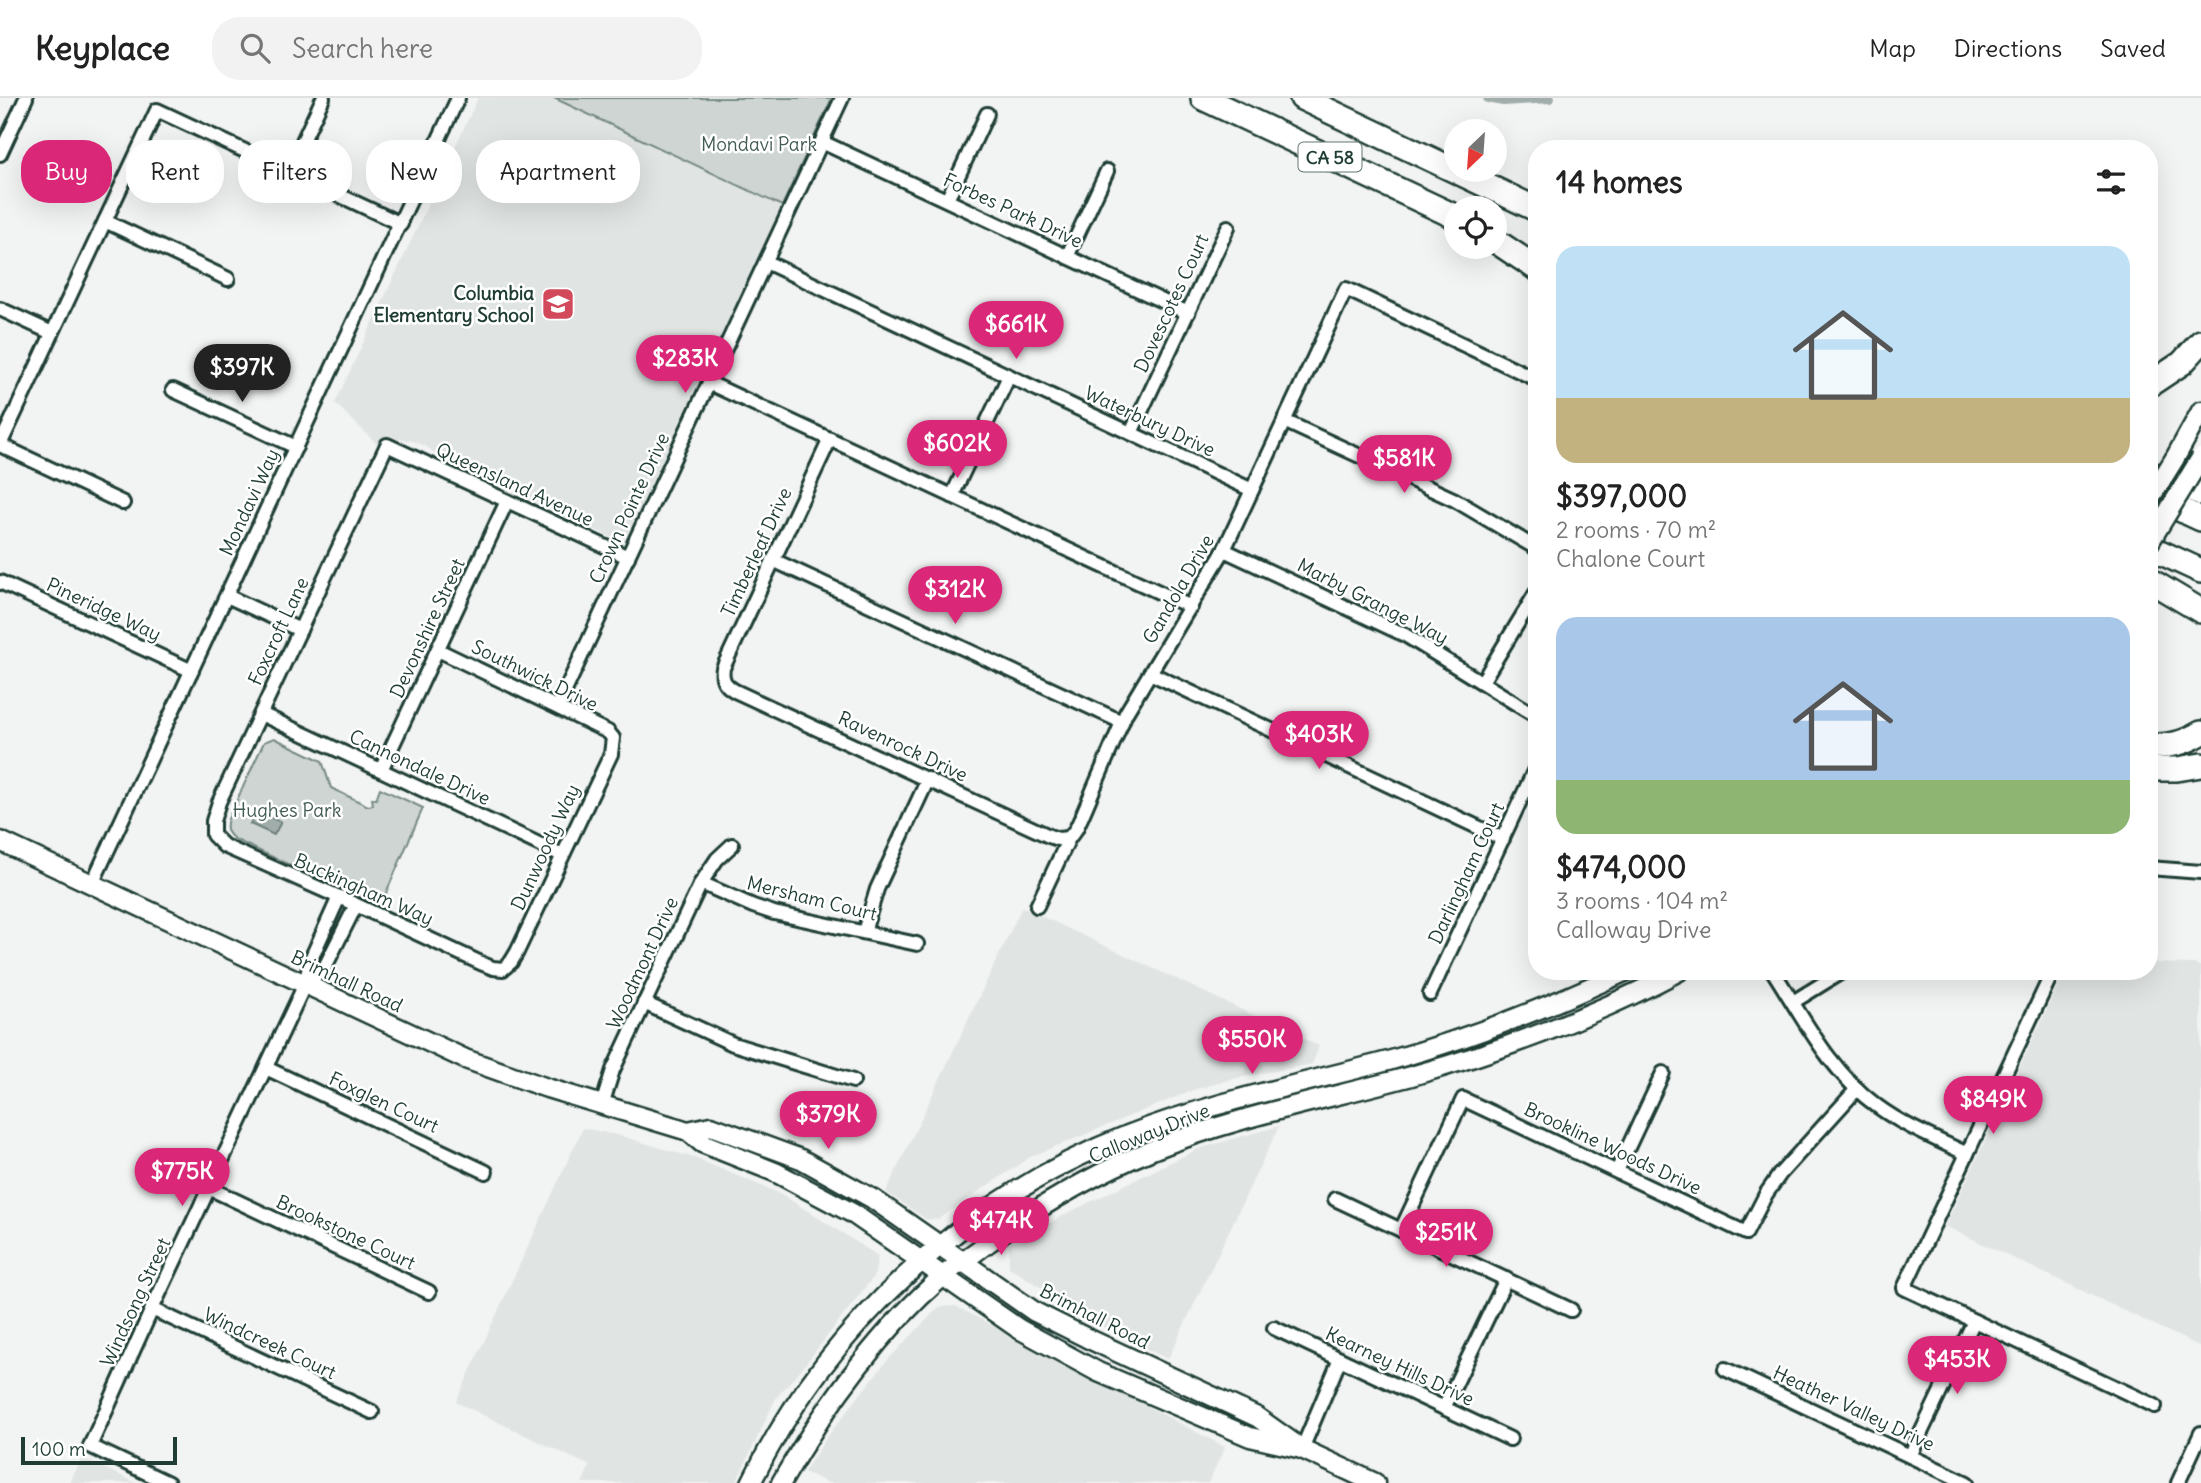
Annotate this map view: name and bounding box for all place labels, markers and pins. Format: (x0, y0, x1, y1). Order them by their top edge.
place label: Columbia Elementary School (373, 281, 534, 327)
school or university icon: Columbia Elementary School (539, 285, 577, 323)
pin: $661K (967, 302, 1065, 361)
pin: $283K (636, 336, 734, 395)
pin: $397K (193, 344, 291, 404)
pin: $602K (908, 420, 1006, 480)
pin: $581K (1355, 436, 1453, 495)
pin: $312K (906, 566, 1004, 626)
pin: $403K (1270, 712, 1368, 771)
pin: $550K (1203, 1016, 1301, 1076)
pin: $849K (1944, 1076, 2042, 1136)
pin: $379K (779, 1091, 877, 1151)
pin: $775K (133, 1148, 231, 1208)
pin: $474K (952, 1198, 1050, 1257)
pin: $251K (1397, 1210, 1495, 1269)
pin: $453K (1908, 1336, 2006, 1396)

